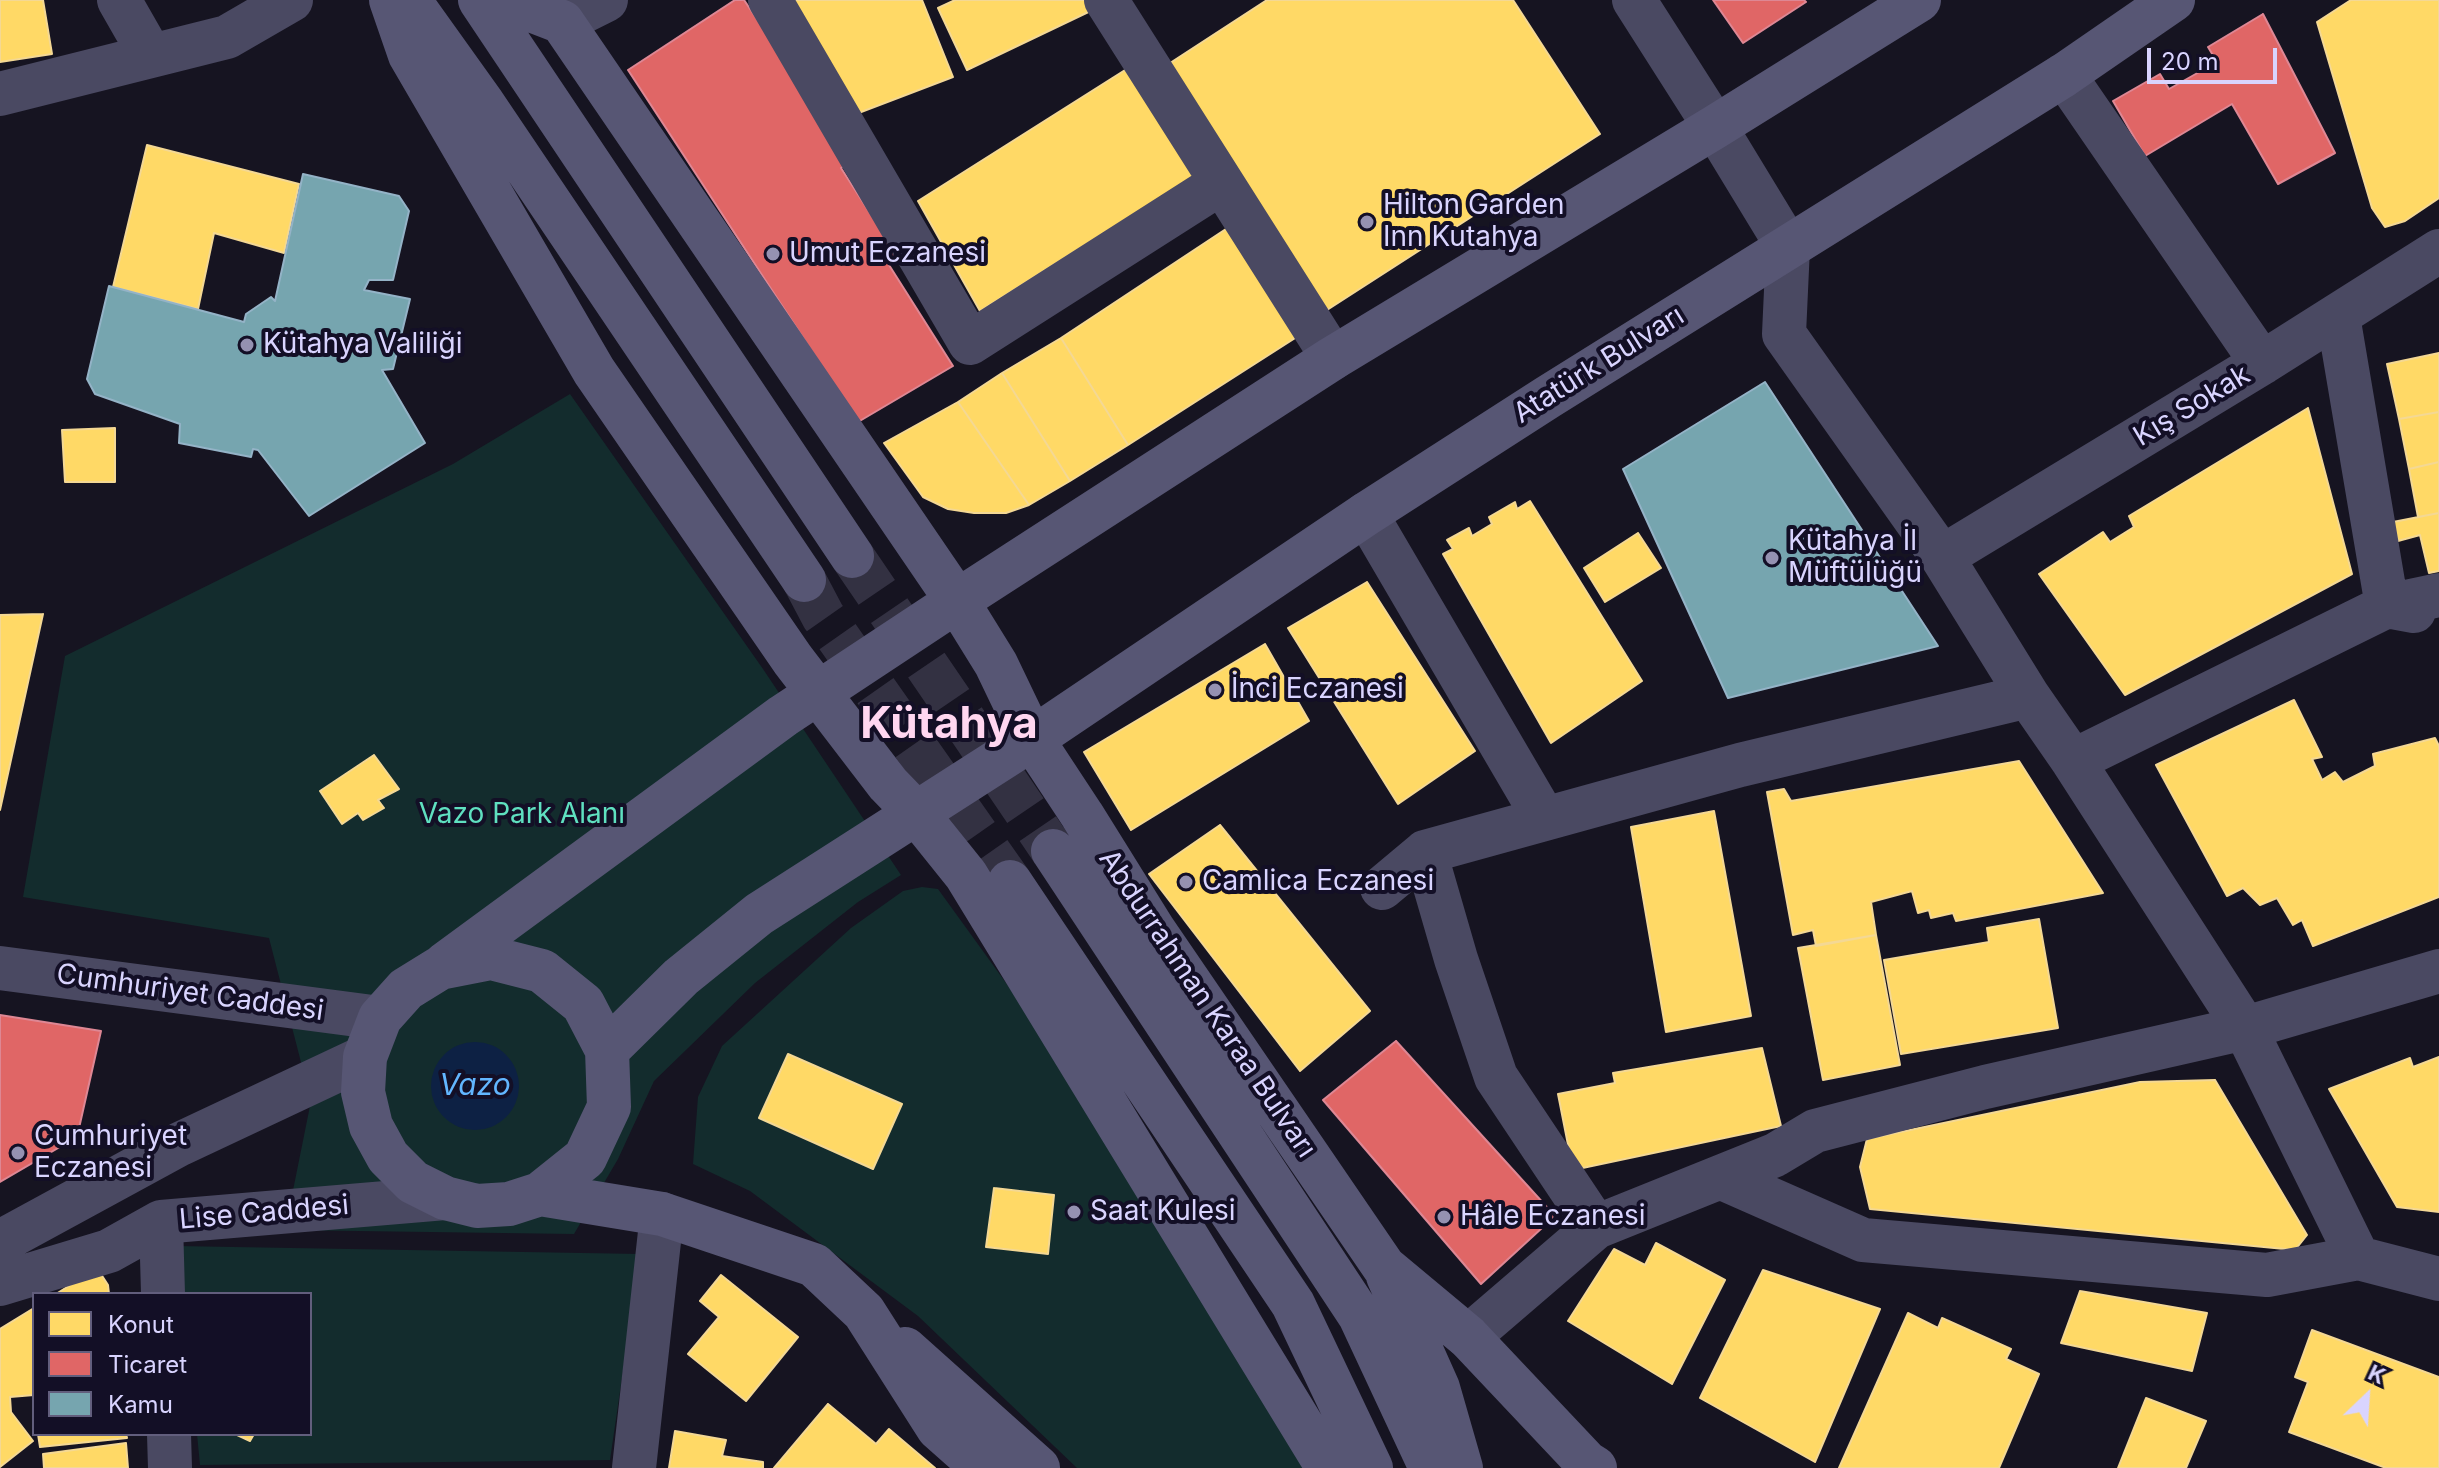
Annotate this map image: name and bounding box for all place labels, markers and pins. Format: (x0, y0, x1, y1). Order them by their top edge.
place label: Hilton Garden Inn Kutahya (1383, 189, 1565, 255)
marker: Hilton Garden Inn Kutahya (1358, 213, 1376, 231)
place label: Umut Eczanesi (789, 237, 986, 271)
marker: Umut Eczanesi (764, 245, 782, 263)
place label: Kütahya Valiliği (263, 328, 462, 362)
marker: Kütahya Valiliği (238, 336, 256, 354)
place label: Kütahya İl Müftülüğü (1788, 525, 1922, 591)
marker: Kütahya İl Müftülüğü (1763, 549, 1781, 567)
place label: İnci Eczanesi (1231, 673, 1404, 707)
marker: İnci Eczanesi (1206, 681, 1224, 699)
place label: Camlica Eczanesi (1202, 865, 1434, 899)
marker: Camlica Eczanesi (1177, 873, 1195, 891)
place label: Cumhuriyet Eczanesi (34, 1120, 187, 1186)
marker: Cumhuriyet Eczanesi (9, 1144, 27, 1162)
place label: Saat Kulesi (1090, 1195, 1236, 1229)
place label: Hâle Eczanesi (1460, 1200, 1646, 1234)
marker: Saat Kulesi (1065, 1203, 1083, 1221)
marker: Hâle Eczanesi (1435, 1208, 1453, 1226)

